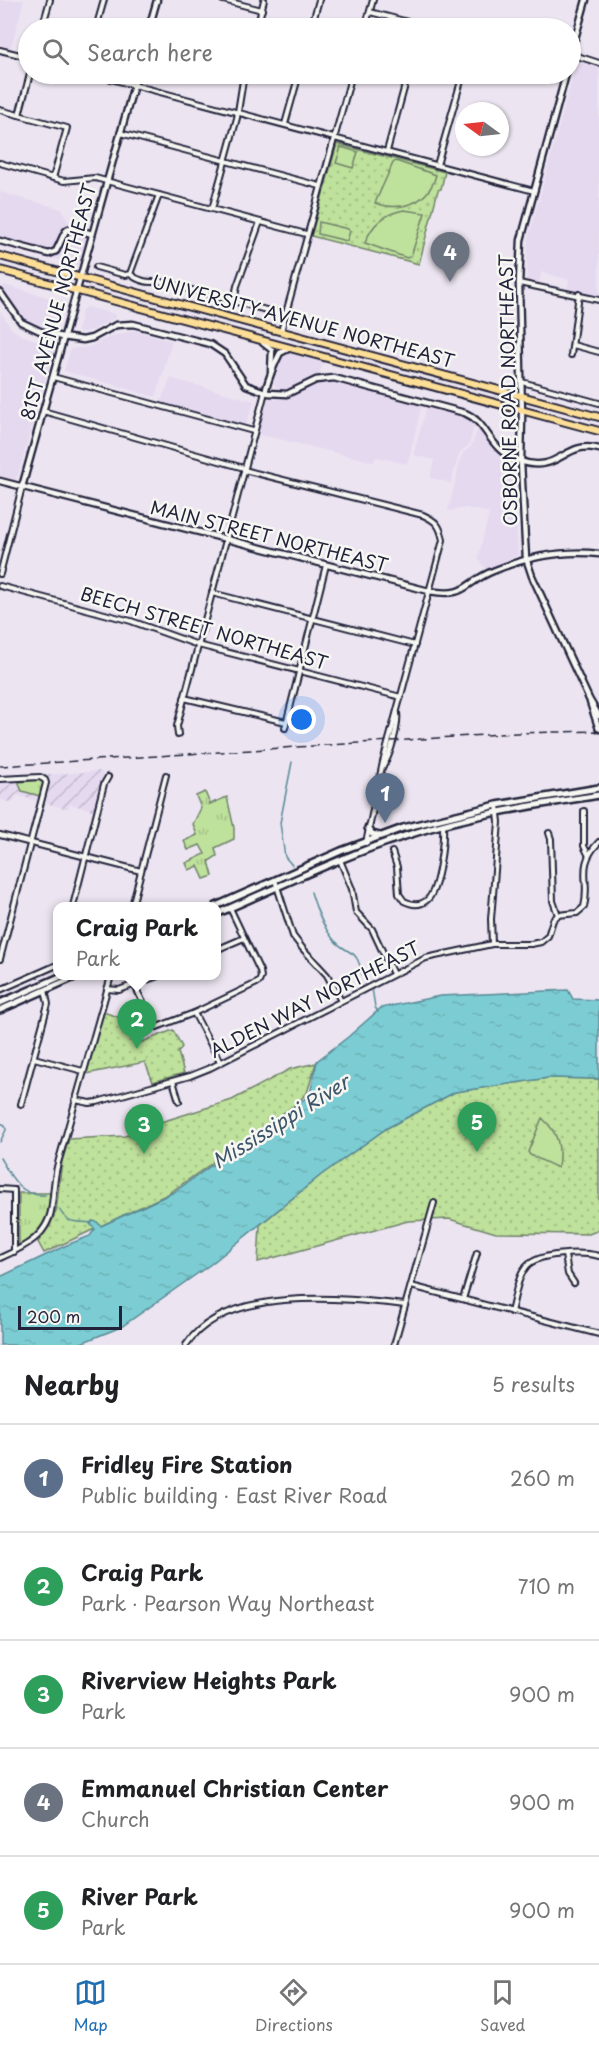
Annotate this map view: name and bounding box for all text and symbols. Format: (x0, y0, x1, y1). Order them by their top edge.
search box (18, 18, 581, 84)
icon: search (39, 35, 72, 68)
text: Search here (87, 35, 213, 68)
north arrow (455, 102, 509, 156)
street label: 81ST AVENUE NORTHEAST (13, 180, 102, 423)
pin: 4 (430, 232, 470, 282)
street label: OSBORNE ROAD NORTHEAST (492, 253, 523, 526)
street label: UNIVERSITY AVENUE NORTHEAST (149, 267, 458, 374)
street label: MAIN STREET NORTHEAST (148, 493, 392, 578)
street label: BEECH STREET NORTHEAST (78, 579, 332, 676)
your location (287, 705, 316, 734)
pin: 1 (366, 774, 404, 823)
popup (53, 902, 221, 980)
text: Craig Park (76, 910, 198, 943)
street label: ALDEN WAY NORTHEAST (204, 933, 425, 1064)
text: Park (76, 943, 120, 973)
pin: 2 (118, 1000, 156, 1049)
water label: Mississippi River (206, 1065, 357, 1176)
pin: 5 (458, 1102, 496, 1152)
pin: 3 (124, 1104, 164, 1154)
scale bar (18, 1303, 122, 1330)
text: 200 m (27, 1304, 80, 1328)
text: Nearby (24, 1365, 119, 1404)
text: 5 results (492, 1369, 575, 1399)
text: Fridley Fire Station (81, 1447, 293, 1480)
text: 1 (39, 1463, 48, 1493)
text: 260 m (510, 1463, 575, 1493)
text: Public building · East River Road (81, 1480, 387, 1510)
text: Craig Park (81, 1555, 204, 1588)
text: 2 (36, 1571, 51, 1601)
text: 710 m (518, 1571, 575, 1601)
text: Park · Pearson Way Northeast (81, 1588, 375, 1618)
text: Riverview Heights Park (81, 1663, 337, 1696)
text: 3 (37, 1679, 50, 1709)
text: 900 m (509, 1679, 575, 1709)
text: Park (81, 1696, 126, 1726)
text: Emmanuel Christian Center (81, 1771, 388, 1804)
text: 4 (37, 1787, 50, 1817)
text: 900 m (509, 1787, 575, 1817)
text: Church (81, 1804, 150, 1834)
text: River Park (81, 1879, 198, 1912)
text: 5 (37, 1895, 50, 1925)
text: 900 m (509, 1895, 575, 1925)
text: Park (81, 1912, 126, 1942)
tab: Map (74, 1976, 108, 2036)
tab: Directions (255, 1976, 333, 2036)
tab: Saved (480, 1976, 525, 2036)

